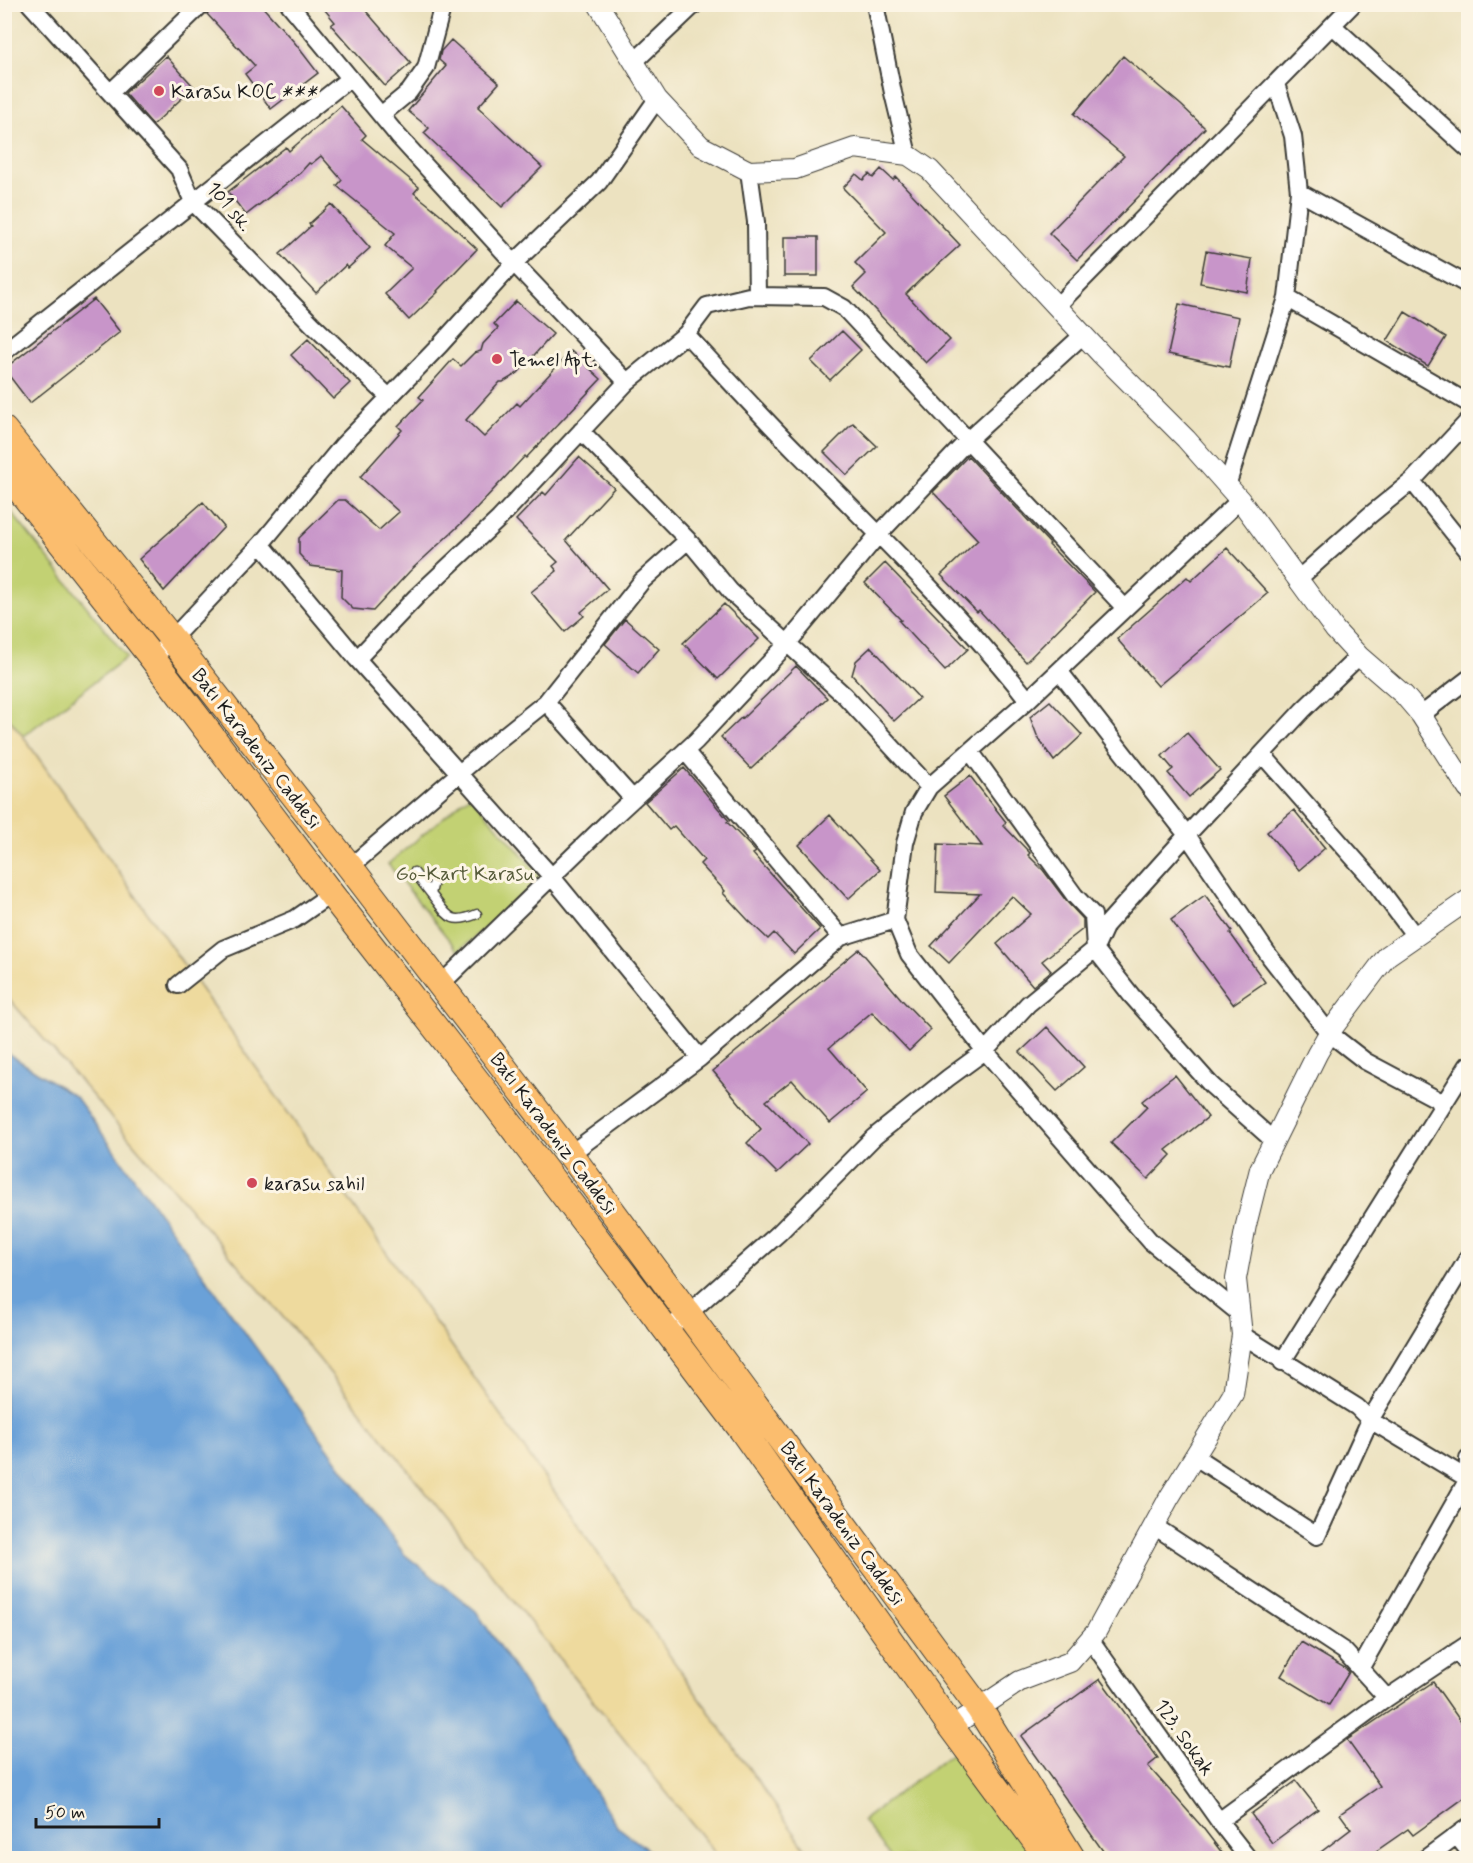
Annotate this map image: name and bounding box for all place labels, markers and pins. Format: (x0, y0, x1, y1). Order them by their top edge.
place label: Karasu KOC *** (171, 79, 319, 106)
marker: Karasu KOC *** (152, 84, 166, 98)
place label: Temel Apt. (509, 347, 597, 375)
marker: Temel Apt. (490, 352, 504, 366)
place label: karasu sahil (264, 1171, 365, 1198)
marker: karasu sahil (245, 1176, 259, 1190)

